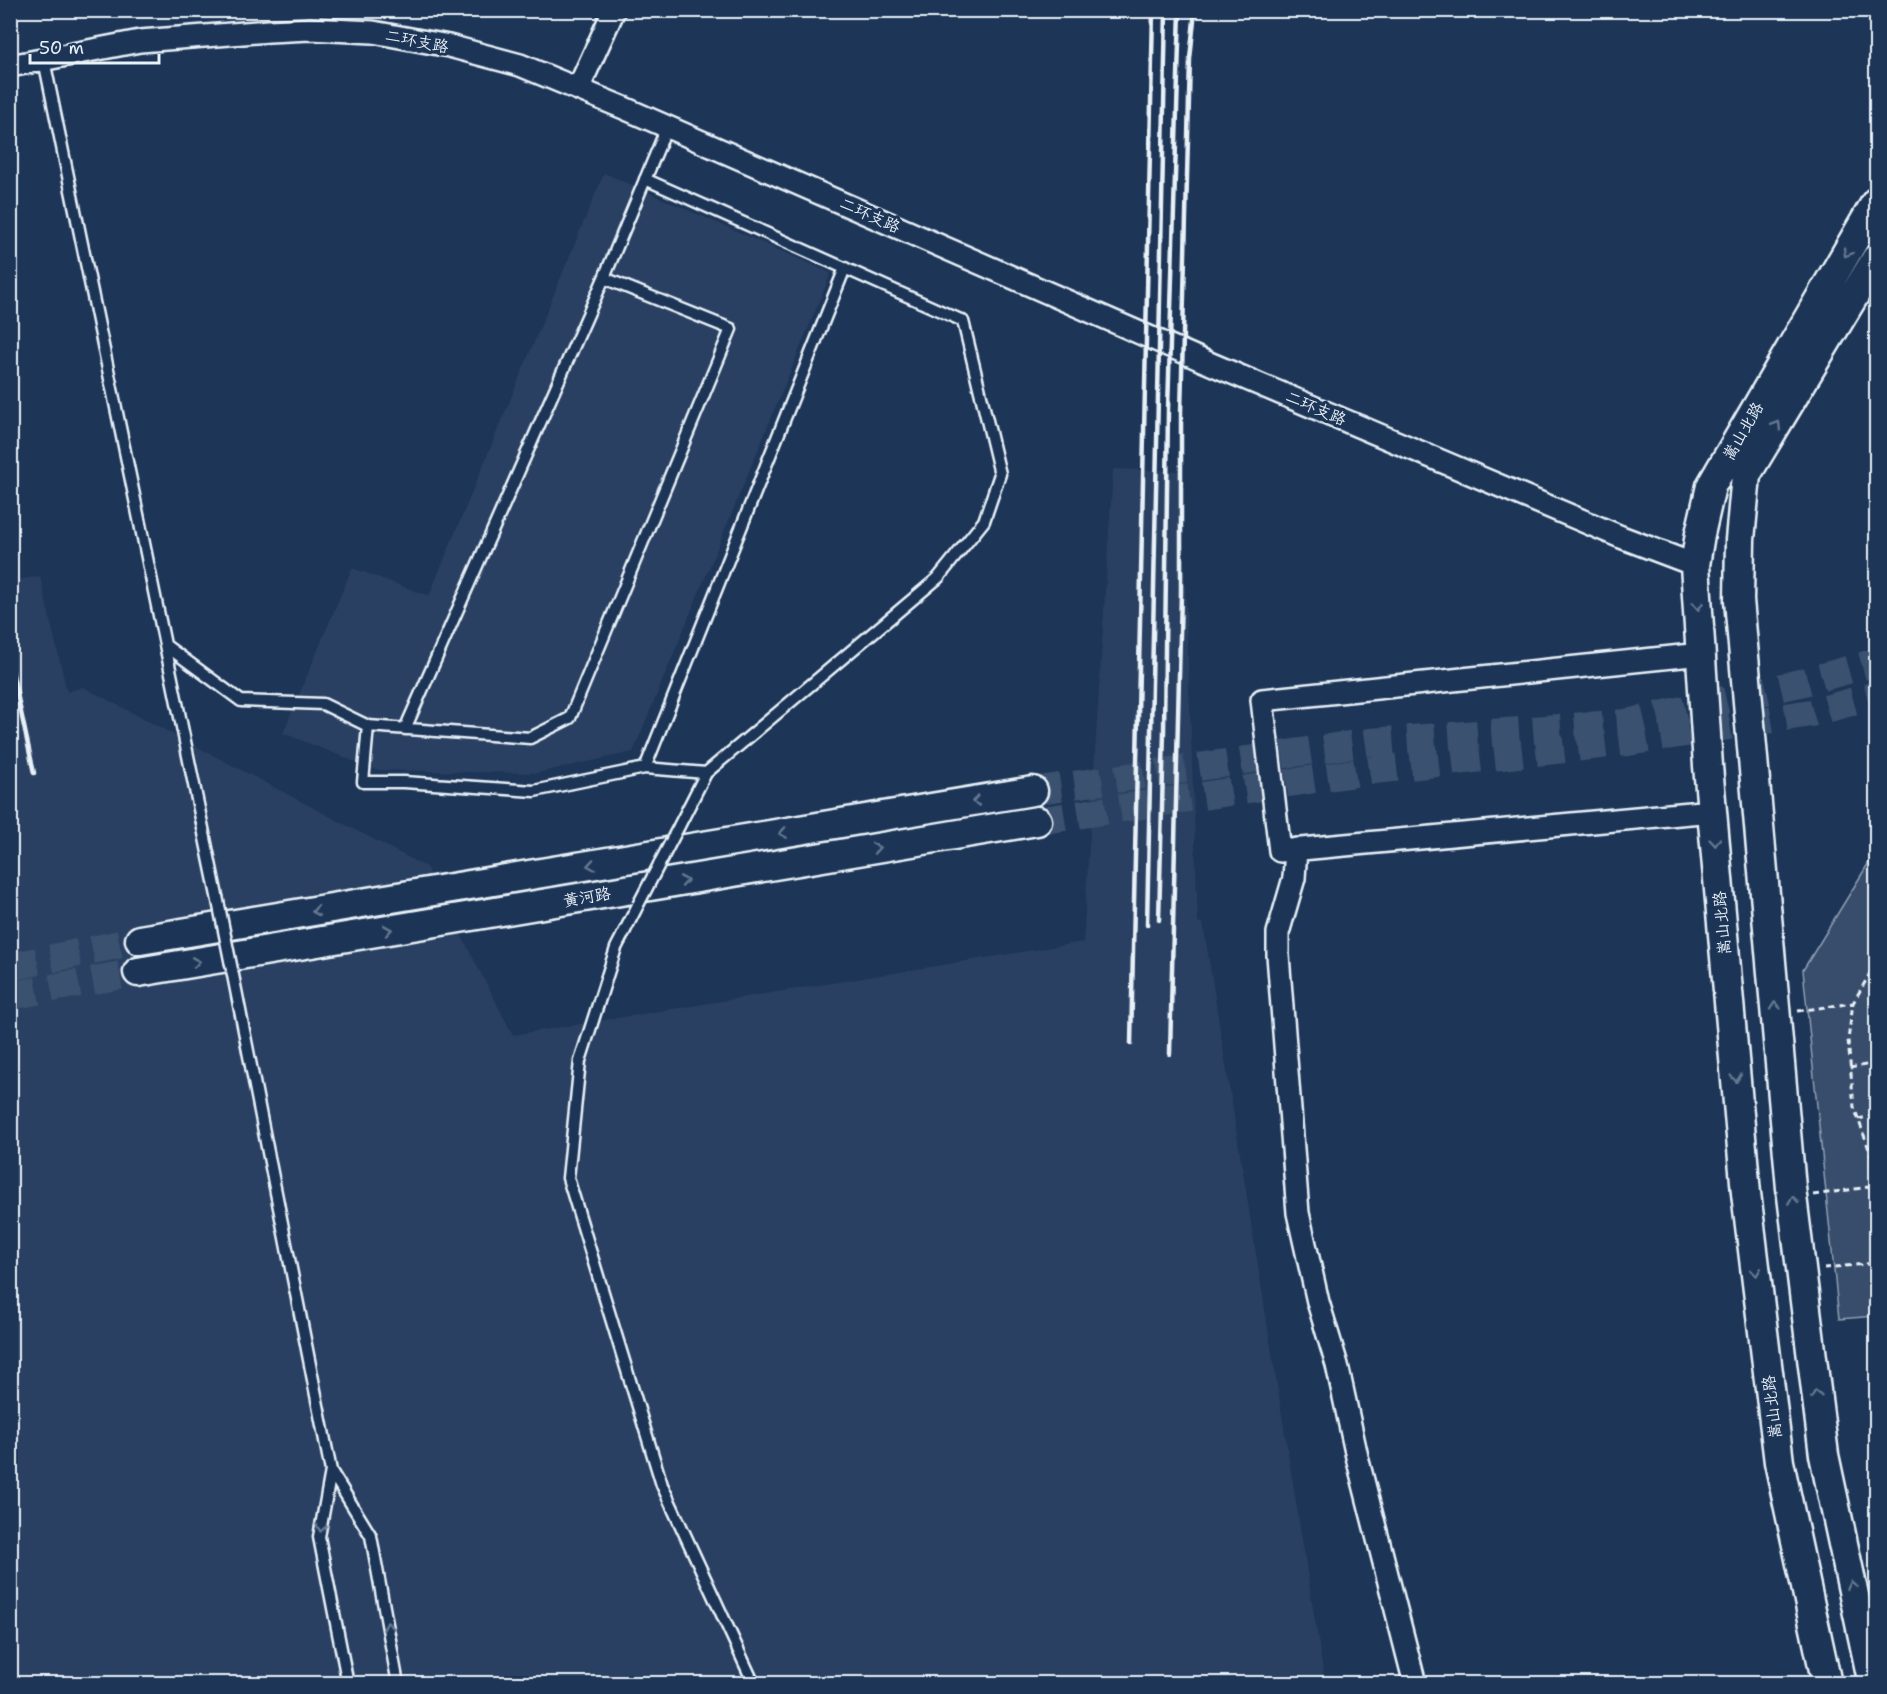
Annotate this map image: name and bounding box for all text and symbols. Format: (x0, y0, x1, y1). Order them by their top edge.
street label: 二环支路 (384, 25, 450, 57)
scale bar (30, 27, 159, 65)
text: 50 m (39, 36, 84, 60)
street label: 二环支路 (836, 192, 904, 238)
one-way arrow (1843, 247, 1854, 257)
street label: 二环支路 (1282, 386, 1350, 430)
street label: 嵩山北路 (1718, 398, 1768, 464)
one-way arrow (1769, 421, 1781, 431)
one-way arrow (1691, 601, 1704, 610)
one-way arrow (971, 794, 980, 806)
one-way arrow (779, 826, 789, 839)
one-way arrow (1708, 837, 1721, 846)
one-way arrow (872, 843, 881, 855)
one-way arrow (586, 858, 596, 871)
one-way arrow (679, 875, 689, 887)
street label: 黄河路 (562, 882, 612, 912)
street label: 嵩山北路 (1709, 890, 1735, 956)
one-way arrow (311, 904, 321, 917)
one-way arrow (383, 924, 393, 937)
one-way arrow (191, 957, 200, 969)
one-way arrow (1769, 1001, 1782, 1011)
one-way arrow (1729, 1073, 1742, 1083)
one-way arrow (1787, 1196, 1799, 1205)
one-way arrow (1749, 1267, 1761, 1277)
street label: 嵩山北路 (1758, 1374, 1786, 1440)
one-way arrow (1811, 1389, 1823, 1398)
one-way arrow (315, 1523, 328, 1533)
one-way arrow (1846, 1581, 1859, 1591)
one-way arrow (382, 1621, 395, 1631)

